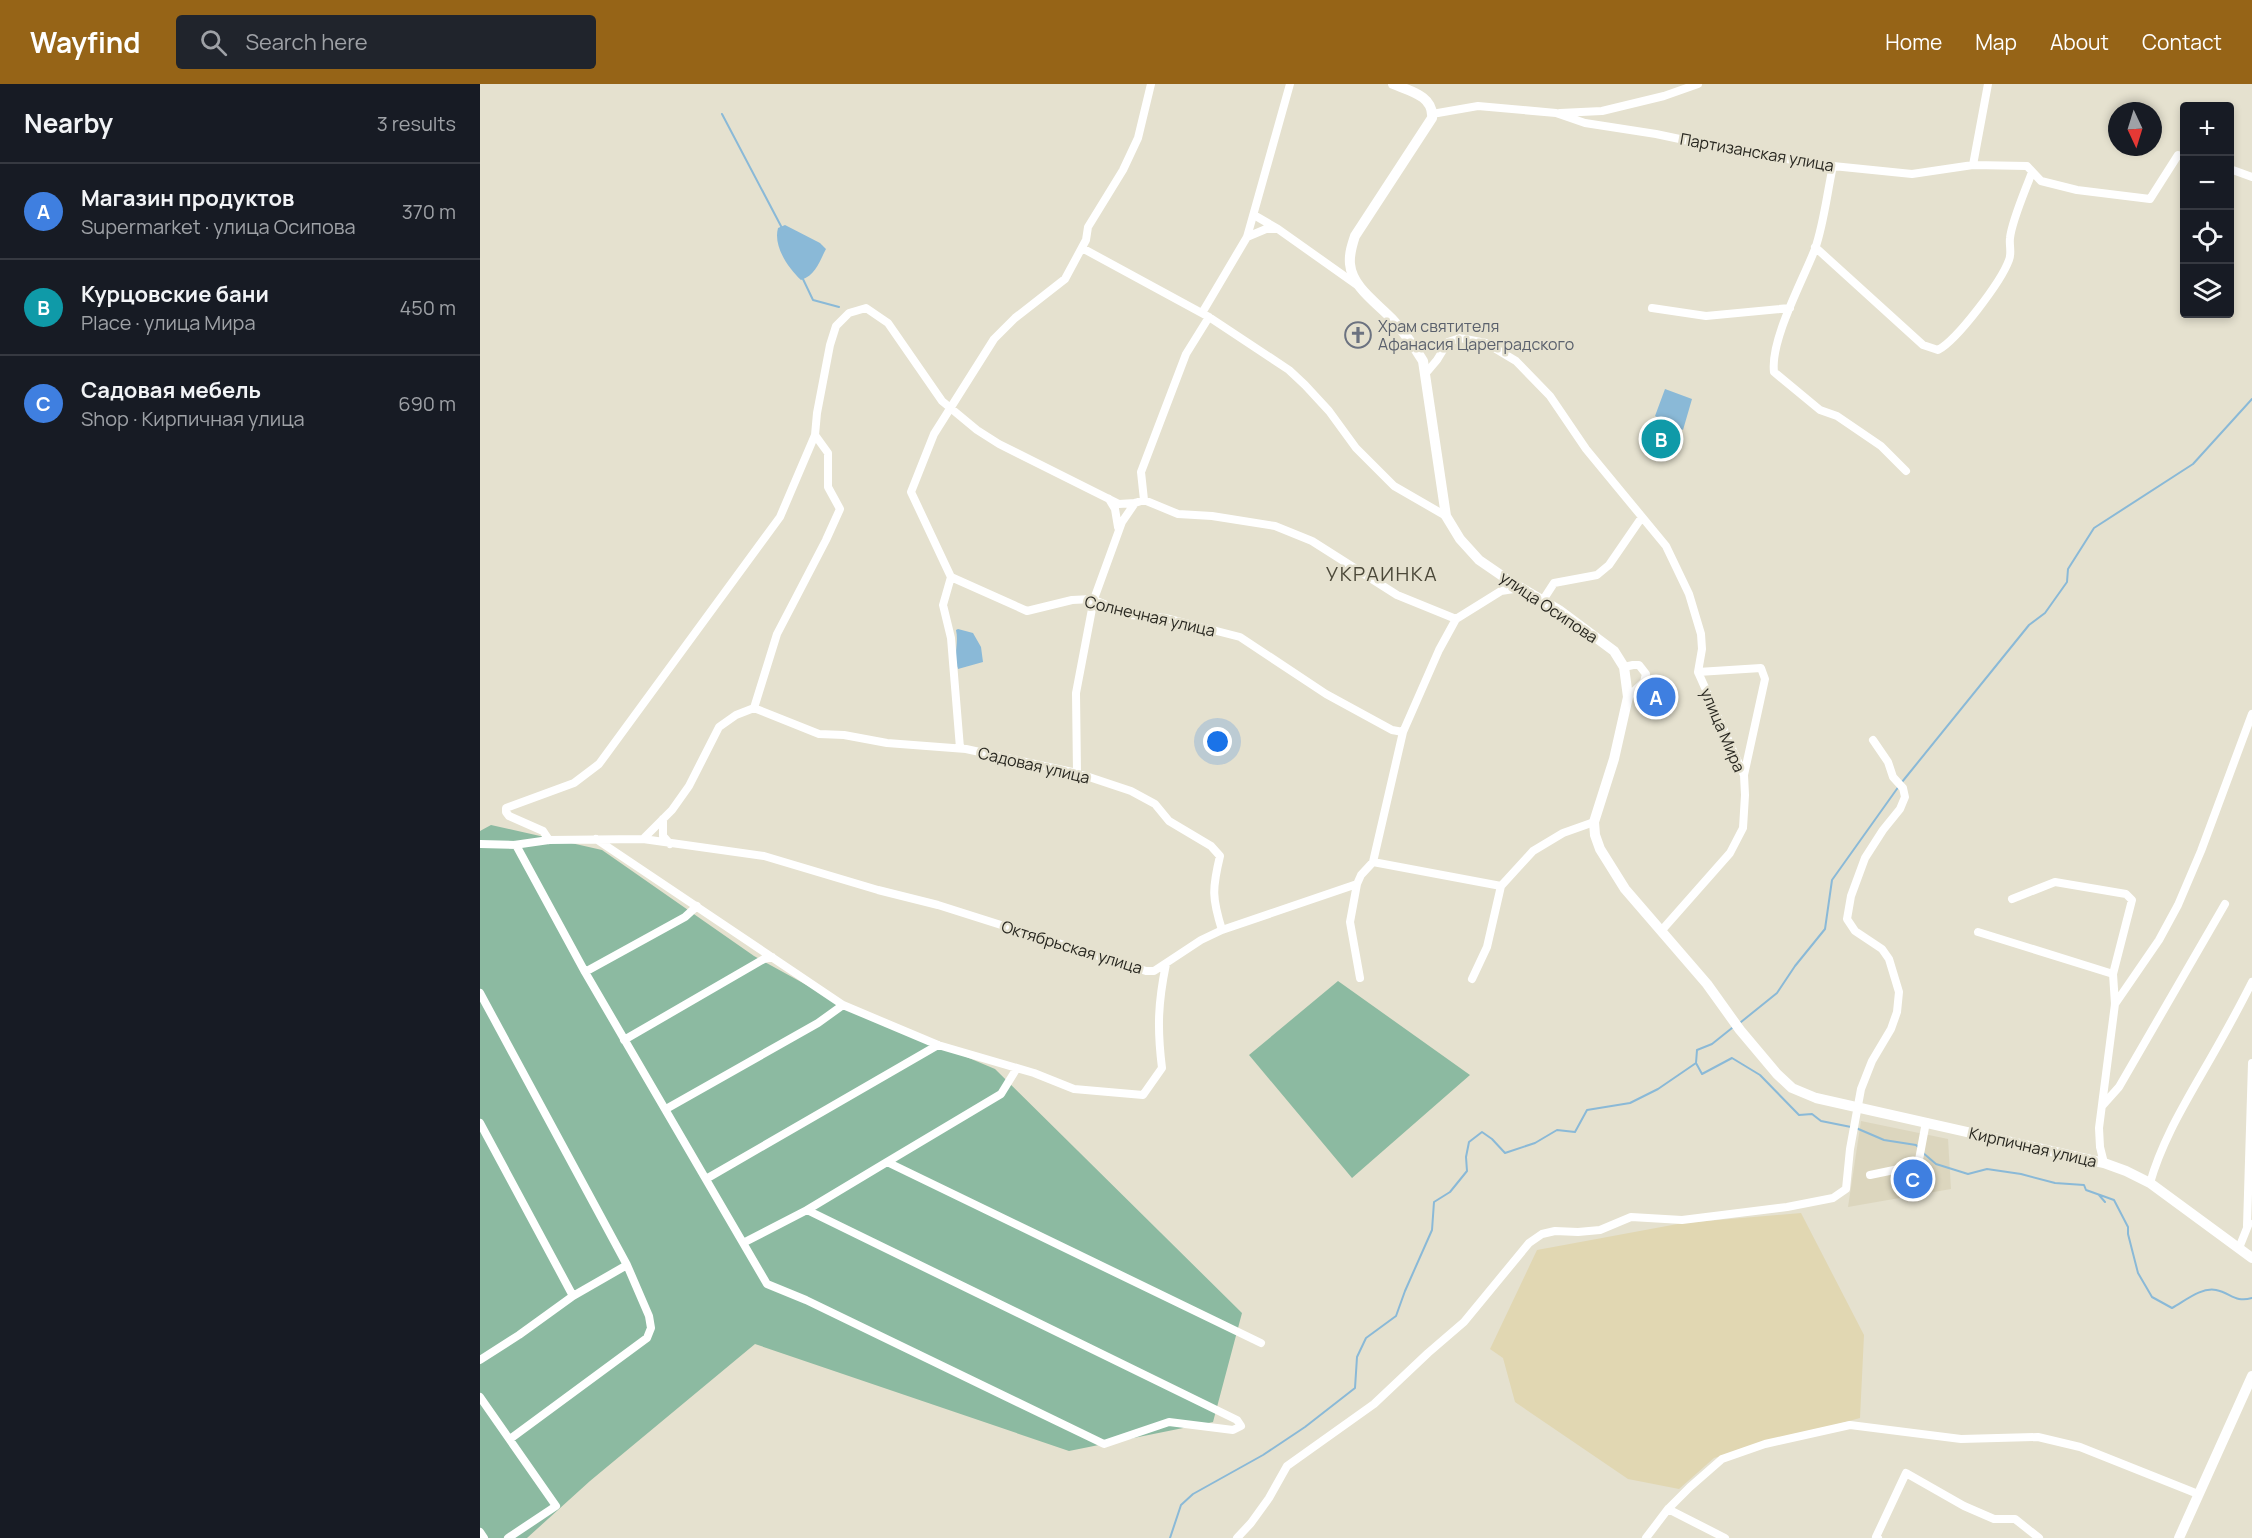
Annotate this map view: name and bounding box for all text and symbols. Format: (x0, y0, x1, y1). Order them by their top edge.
search box (176, 15, 596, 69)
text: Wayfind (30, 23, 140, 61)
icon: search (197, 26, 230, 59)
text: Search here (245, 27, 368, 57)
text: Home (1885, 28, 1942, 56)
text: Map (1975, 28, 2017, 56)
text: About (2050, 28, 2109, 56)
text: Contact (2142, 28, 2222, 56)
north arrow (2108, 102, 2162, 156)
map controls (2180, 102, 2234, 318)
button: + (2180, 102, 2234, 156)
text: Nearby (24, 105, 113, 141)
text: 3 results (377, 110, 456, 137)
street label: Партизанская улица (1678, 128, 1836, 176)
button: − (2180, 156, 2234, 210)
text: Магазин продуктов (81, 183, 294, 213)
text: A (37, 198, 50, 225)
text: 370 m (402, 198, 456, 225)
button: locate (2180, 210, 2234, 264)
text: Supermarket · улица Осипова (81, 213, 356, 240)
button: layers (2180, 264, 2234, 318)
text: Курцовские бани (81, 279, 269, 309)
text: B (37, 294, 50, 321)
text: 450 m (400, 294, 456, 321)
text: Place · улица Мира (81, 309, 256, 336)
place label: Храм святителя Афанасия Цареградского (1378, 315, 1574, 355)
church icon: Храм святителя Афанасия Цареградского (1343, 320, 1373, 350)
text: Садовая мебель (81, 375, 261, 405)
text: C (36, 390, 51, 417)
text: 690 m (398, 390, 456, 417)
text: Shop · Кирпичная улица (81, 405, 305, 432)
pin: B (1642, 416, 1680, 462)
district label: УКРАИНКА (1326, 560, 1438, 587)
street label: улица Осипова (1496, 566, 1602, 648)
street label: Солнечная улица (1083, 590, 1217, 642)
pin: A (1636, 674, 1676, 720)
street label: улица Мира (1695, 685, 1751, 775)
your location (1203, 727, 1232, 756)
street label: Садовая улица (976, 741, 1092, 789)
street label: Октябрьская улица (999, 915, 1145, 979)
street label: Кирпичная улица (1967, 1122, 2099, 1172)
pin: C (1894, 1156, 1932, 1202)

